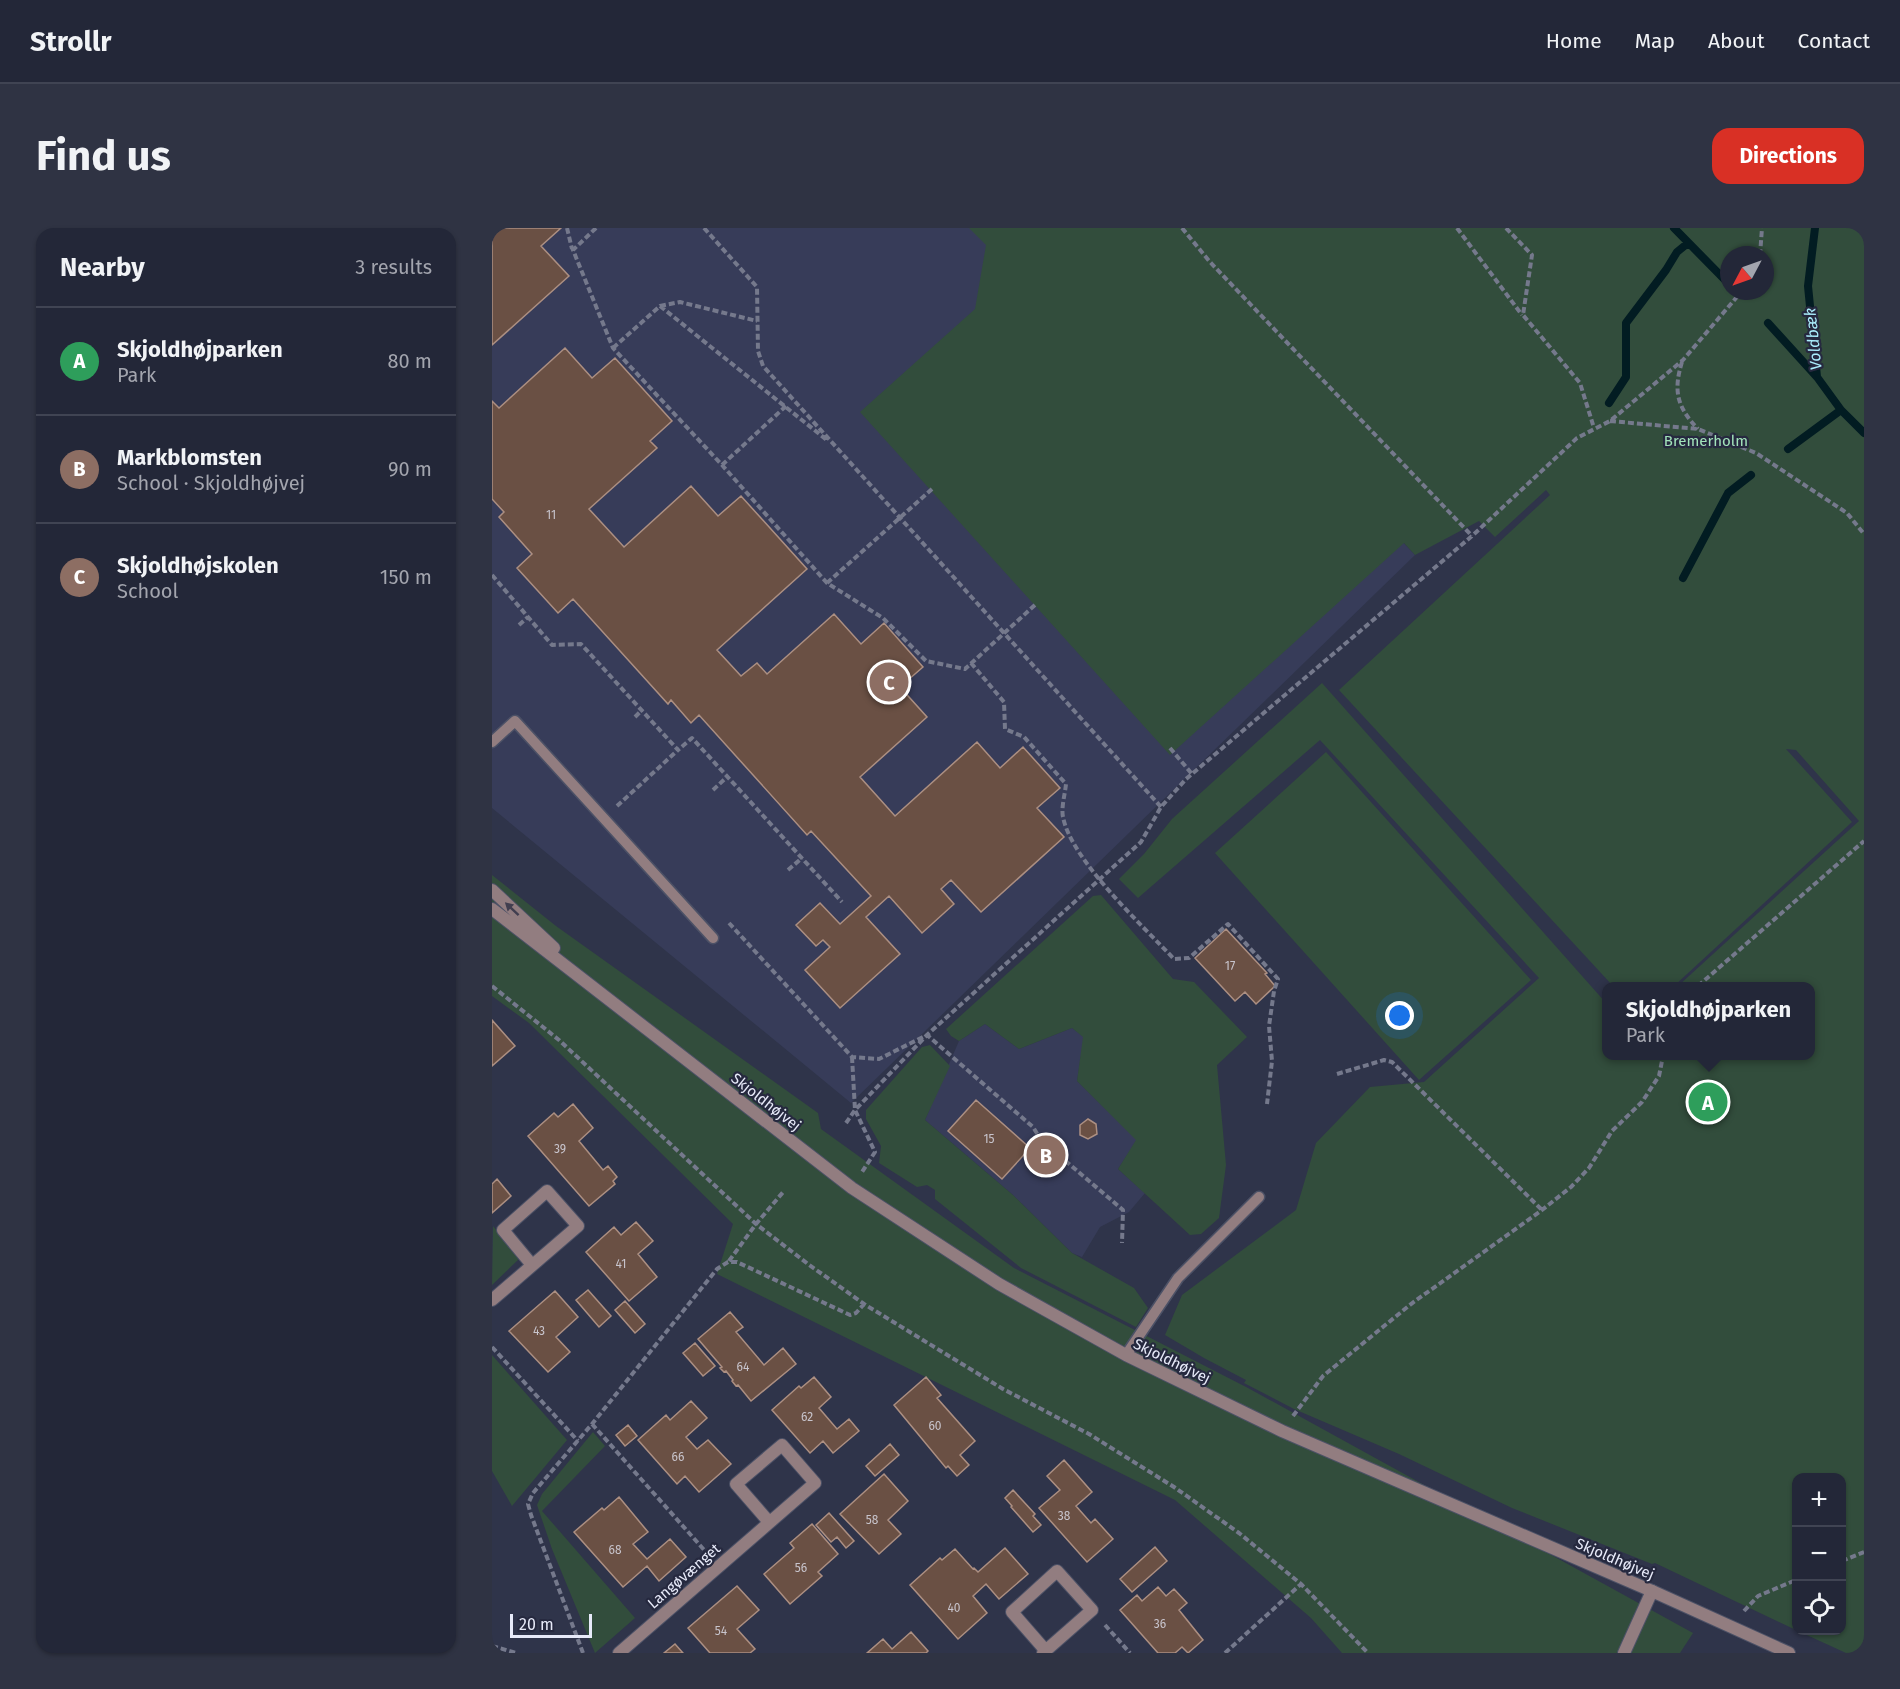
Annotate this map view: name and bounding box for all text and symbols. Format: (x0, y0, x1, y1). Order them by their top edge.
text: Strollr (30, 25, 111, 58)
text: Home (1546, 28, 1602, 54)
text: Map (1635, 28, 1675, 54)
text: About (1708, 28, 1765, 54)
text: Contact (1798, 28, 1870, 54)
button: Directions (1712, 128, 1864, 184)
text: Find us (36, 131, 171, 181)
north arrow (1720, 246, 1774, 300)
text: Nearby (60, 252, 145, 283)
text: 3 results (355, 255, 432, 279)
water label: Voldbæk (1800, 307, 1826, 371)
text: Skjoldhøjparken (117, 336, 283, 363)
text: A (74, 349, 85, 373)
text: 80 m (387, 349, 432, 373)
text: Park (117, 363, 156, 387)
park label: Bremerholm (1664, 432, 1748, 450)
text: Markblomsten (117, 444, 262, 471)
text: B (73, 457, 86, 481)
text: 90 m (388, 457, 432, 481)
text: School · Skjoldhøjvej (117, 471, 305, 495)
house number: 11 (546, 508, 556, 522)
text: Skjoldhøjskolen (117, 552, 279, 579)
text: C (74, 565, 85, 589)
text: 150 m (380, 565, 432, 589)
text: School (117, 579, 178, 603)
pin: C (870, 660, 908, 704)
one-way arrow (505, 902, 520, 916)
house number: 17 (1225, 959, 1235, 973)
popup (1602, 982, 1815, 1060)
text: Skjoldhøjparken (1626, 996, 1791, 1023)
your location (1385, 1001, 1414, 1030)
text: Park (1626, 1023, 1665, 1047)
street label: Skjoldhøjvej (728, 1069, 804, 1135)
pin: A (1688, 1080, 1728, 1124)
house number: 15 (983, 1132, 995, 1146)
pin: B (1026, 1132, 1066, 1178)
house number: 39 (554, 1142, 566, 1156)
house number: 41 (616, 1257, 626, 1271)
house number: 43 (533, 1324, 545, 1338)
street label: Skjoldhøjvej (1131, 1335, 1213, 1387)
house number: 64 (737, 1360, 750, 1374)
house number: 62 (801, 1410, 813, 1424)
house number: 60 (928, 1419, 942, 1433)
house number: 66 (672, 1450, 684, 1464)
map controls (1792, 1473, 1846, 1635)
button: + (1792, 1473, 1846, 1527)
house number: 38 (1058, 1509, 1071, 1523)
house number: 58 (866, 1513, 879, 1527)
button: − (1792, 1527, 1846, 1581)
street label: Skjoldhøjvej (1573, 1534, 1657, 1584)
street label: Langøvænget (644, 1539, 724, 1612)
house number: 68 (608, 1543, 622, 1557)
house number: 56 (795, 1561, 807, 1575)
button: locate (1792, 1581, 1846, 1635)
house number: 40 (947, 1601, 961, 1615)
scale bar (510, 1611, 592, 1638)
text: 20 m (519, 1615, 554, 1634)
house number: 36 (1154, 1617, 1166, 1631)
house number: 54 (715, 1624, 728, 1638)

